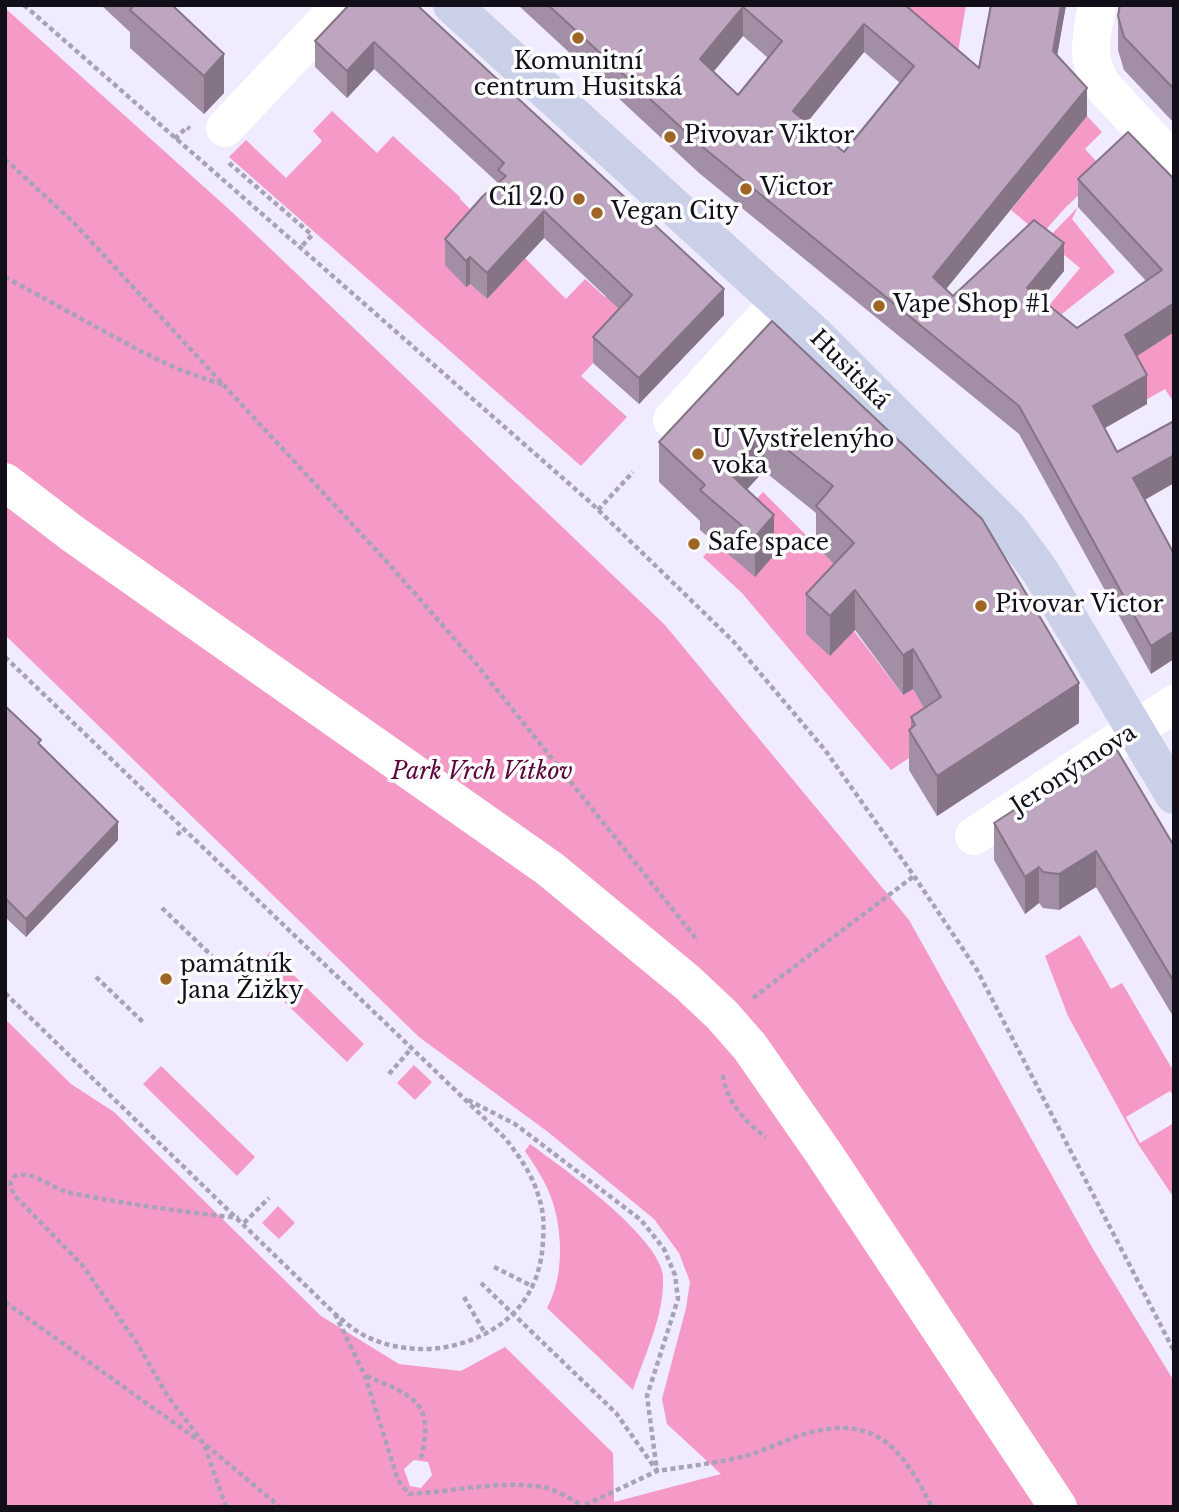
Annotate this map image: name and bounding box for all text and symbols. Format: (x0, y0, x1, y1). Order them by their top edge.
marker: Komunitní centrum Husitská (570, 30, 586, 46)
place label: Komunitní centrum Husitská (474, 49, 682, 103)
place label: Pivovar Viktor (684, 123, 854, 151)
marker: Pivovar Viktor (662, 129, 678, 145)
place label: Victor (760, 175, 833, 203)
marker: Victor (738, 181, 754, 197)
place label: Cíl 2.0 (488, 185, 565, 213)
marker: Cíl 2.0 (571, 191, 587, 207)
place label: Vegan City (611, 199, 739, 227)
marker: Vegan City (589, 205, 605, 221)
place label: Vape Shop #1 (893, 292, 1050, 320)
marker: Vape Shop #1 (871, 298, 887, 314)
street label: Husitská (804, 325, 894, 415)
place label: U Vystřelenýho voka (712, 427, 894, 481)
marker: U Vystřelenýho voka (690, 446, 706, 462)
place label: Safe space (708, 530, 829, 558)
marker: Safe space (686, 536, 702, 552)
place label: Pivovar Victor (995, 592, 1163, 620)
marker: Pivovar Victor (973, 598, 989, 614)
street label: Jeronýmova (1006, 719, 1142, 821)
park label: Park Vrch Vítkov (391, 759, 573, 787)
place label: památník Jana Žižky (180, 952, 303, 1006)
marker: památník Jana Žižky (158, 971, 174, 987)

